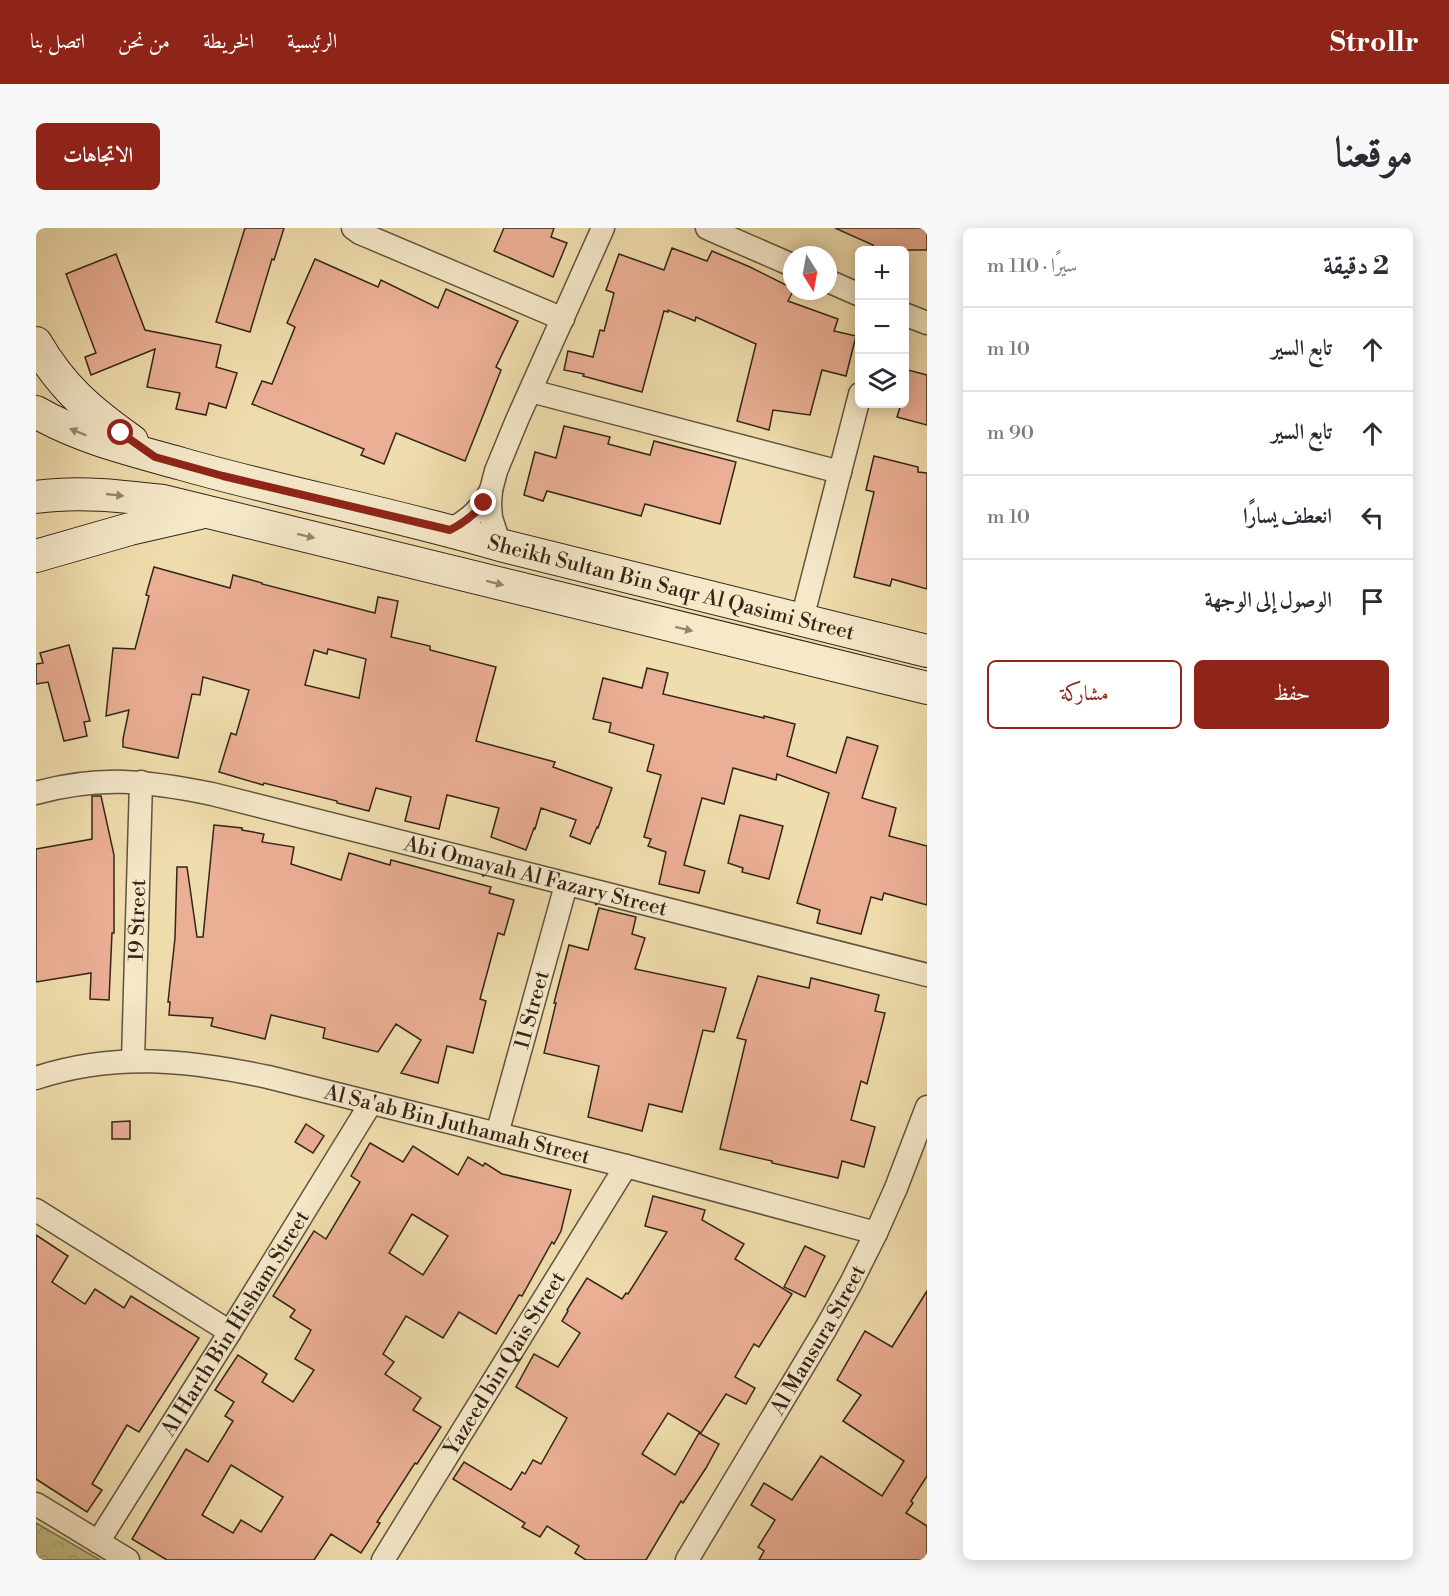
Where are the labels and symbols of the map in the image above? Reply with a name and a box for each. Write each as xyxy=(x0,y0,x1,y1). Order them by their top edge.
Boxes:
north arrow xyxy=(783,246,837,300)
route start xyxy=(107,419,133,445)
one-way arrow xyxy=(68,427,86,437)
route end xyxy=(470,489,496,515)
one-way arrow xyxy=(106,490,125,500)
street label: Sheikh Sultan Bin Saqr Al Qasimi Street xyxy=(484,530,858,647)
one-way arrow xyxy=(296,532,315,542)
one-way arrow xyxy=(486,578,504,588)
one-way arrow xyxy=(675,624,694,634)
street label: Abi Omayah Al Fazary Street xyxy=(400,831,670,923)
street label: 19 Street xyxy=(124,878,152,962)
street label: 11 Street xyxy=(509,967,556,1052)
street label: Al Sa'ab Bin Juthamah Street xyxy=(321,1079,593,1171)
street label: Al Harth Bin Hisham Street xyxy=(155,1206,316,1442)
street label: Al Mansura Street xyxy=(764,1261,872,1421)
street label: Yazeed bin Qais Street xyxy=(438,1267,572,1462)

